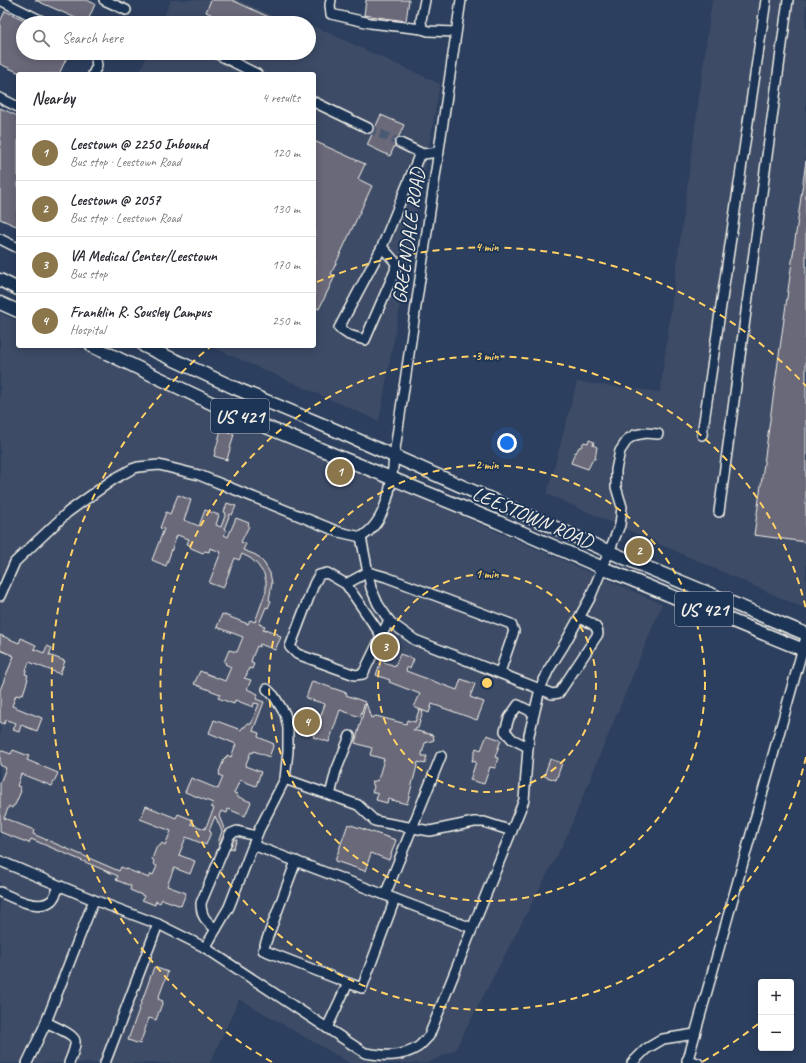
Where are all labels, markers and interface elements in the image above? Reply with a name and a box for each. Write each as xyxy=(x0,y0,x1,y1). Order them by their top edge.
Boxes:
search box xyxy=(16,16,316,60)
icon: search xyxy=(30,27,52,49)
text: Search here xyxy=(62,29,123,48)
text: Nearby xyxy=(32,88,75,109)
text: 4 results xyxy=(262,90,300,106)
text: Leestown @ 2250 Inbound xyxy=(70,135,207,154)
text: 1 xyxy=(42,145,48,161)
text: 120 m xyxy=(272,145,300,161)
text: Bus stop · Leestown Road xyxy=(70,154,181,170)
street label: GREENDALE ROAD xyxy=(387,165,431,305)
text: Leestown @ 2057 xyxy=(70,191,160,210)
text: 2 xyxy=(42,201,48,217)
text: 130 m xyxy=(272,201,300,217)
text: Bus stop · Leestown Road xyxy=(70,210,181,226)
text: 4 min xyxy=(476,239,499,255)
text: VA Medical Center/Leestown xyxy=(70,247,217,266)
text: 3 xyxy=(42,257,48,273)
text: 170 m xyxy=(272,257,300,273)
text: Bus stop xyxy=(70,266,107,282)
text: Franklin R. Sousley Campus xyxy=(70,303,211,322)
text: 4 xyxy=(42,313,48,329)
text: 250 m xyxy=(272,313,300,329)
text: Hospital xyxy=(70,322,106,338)
text: 3 min xyxy=(476,348,499,364)
road number: US 421 xyxy=(211,399,269,433)
your location xyxy=(497,433,517,453)
pin: 1 xyxy=(327,457,353,487)
text: 2 min xyxy=(476,457,499,473)
street label: LEESTOWN ROAD xyxy=(469,481,598,555)
pin: 2 xyxy=(626,536,652,566)
text: 1 min xyxy=(476,566,499,582)
road number: US 421 xyxy=(675,592,733,626)
pin: 3 xyxy=(372,632,398,662)
centre of rings xyxy=(480,676,494,690)
pin: 4 xyxy=(294,707,320,737)
map controls xyxy=(758,979,794,1051)
button: + xyxy=(758,979,794,1015)
button: − xyxy=(758,1015,794,1051)

